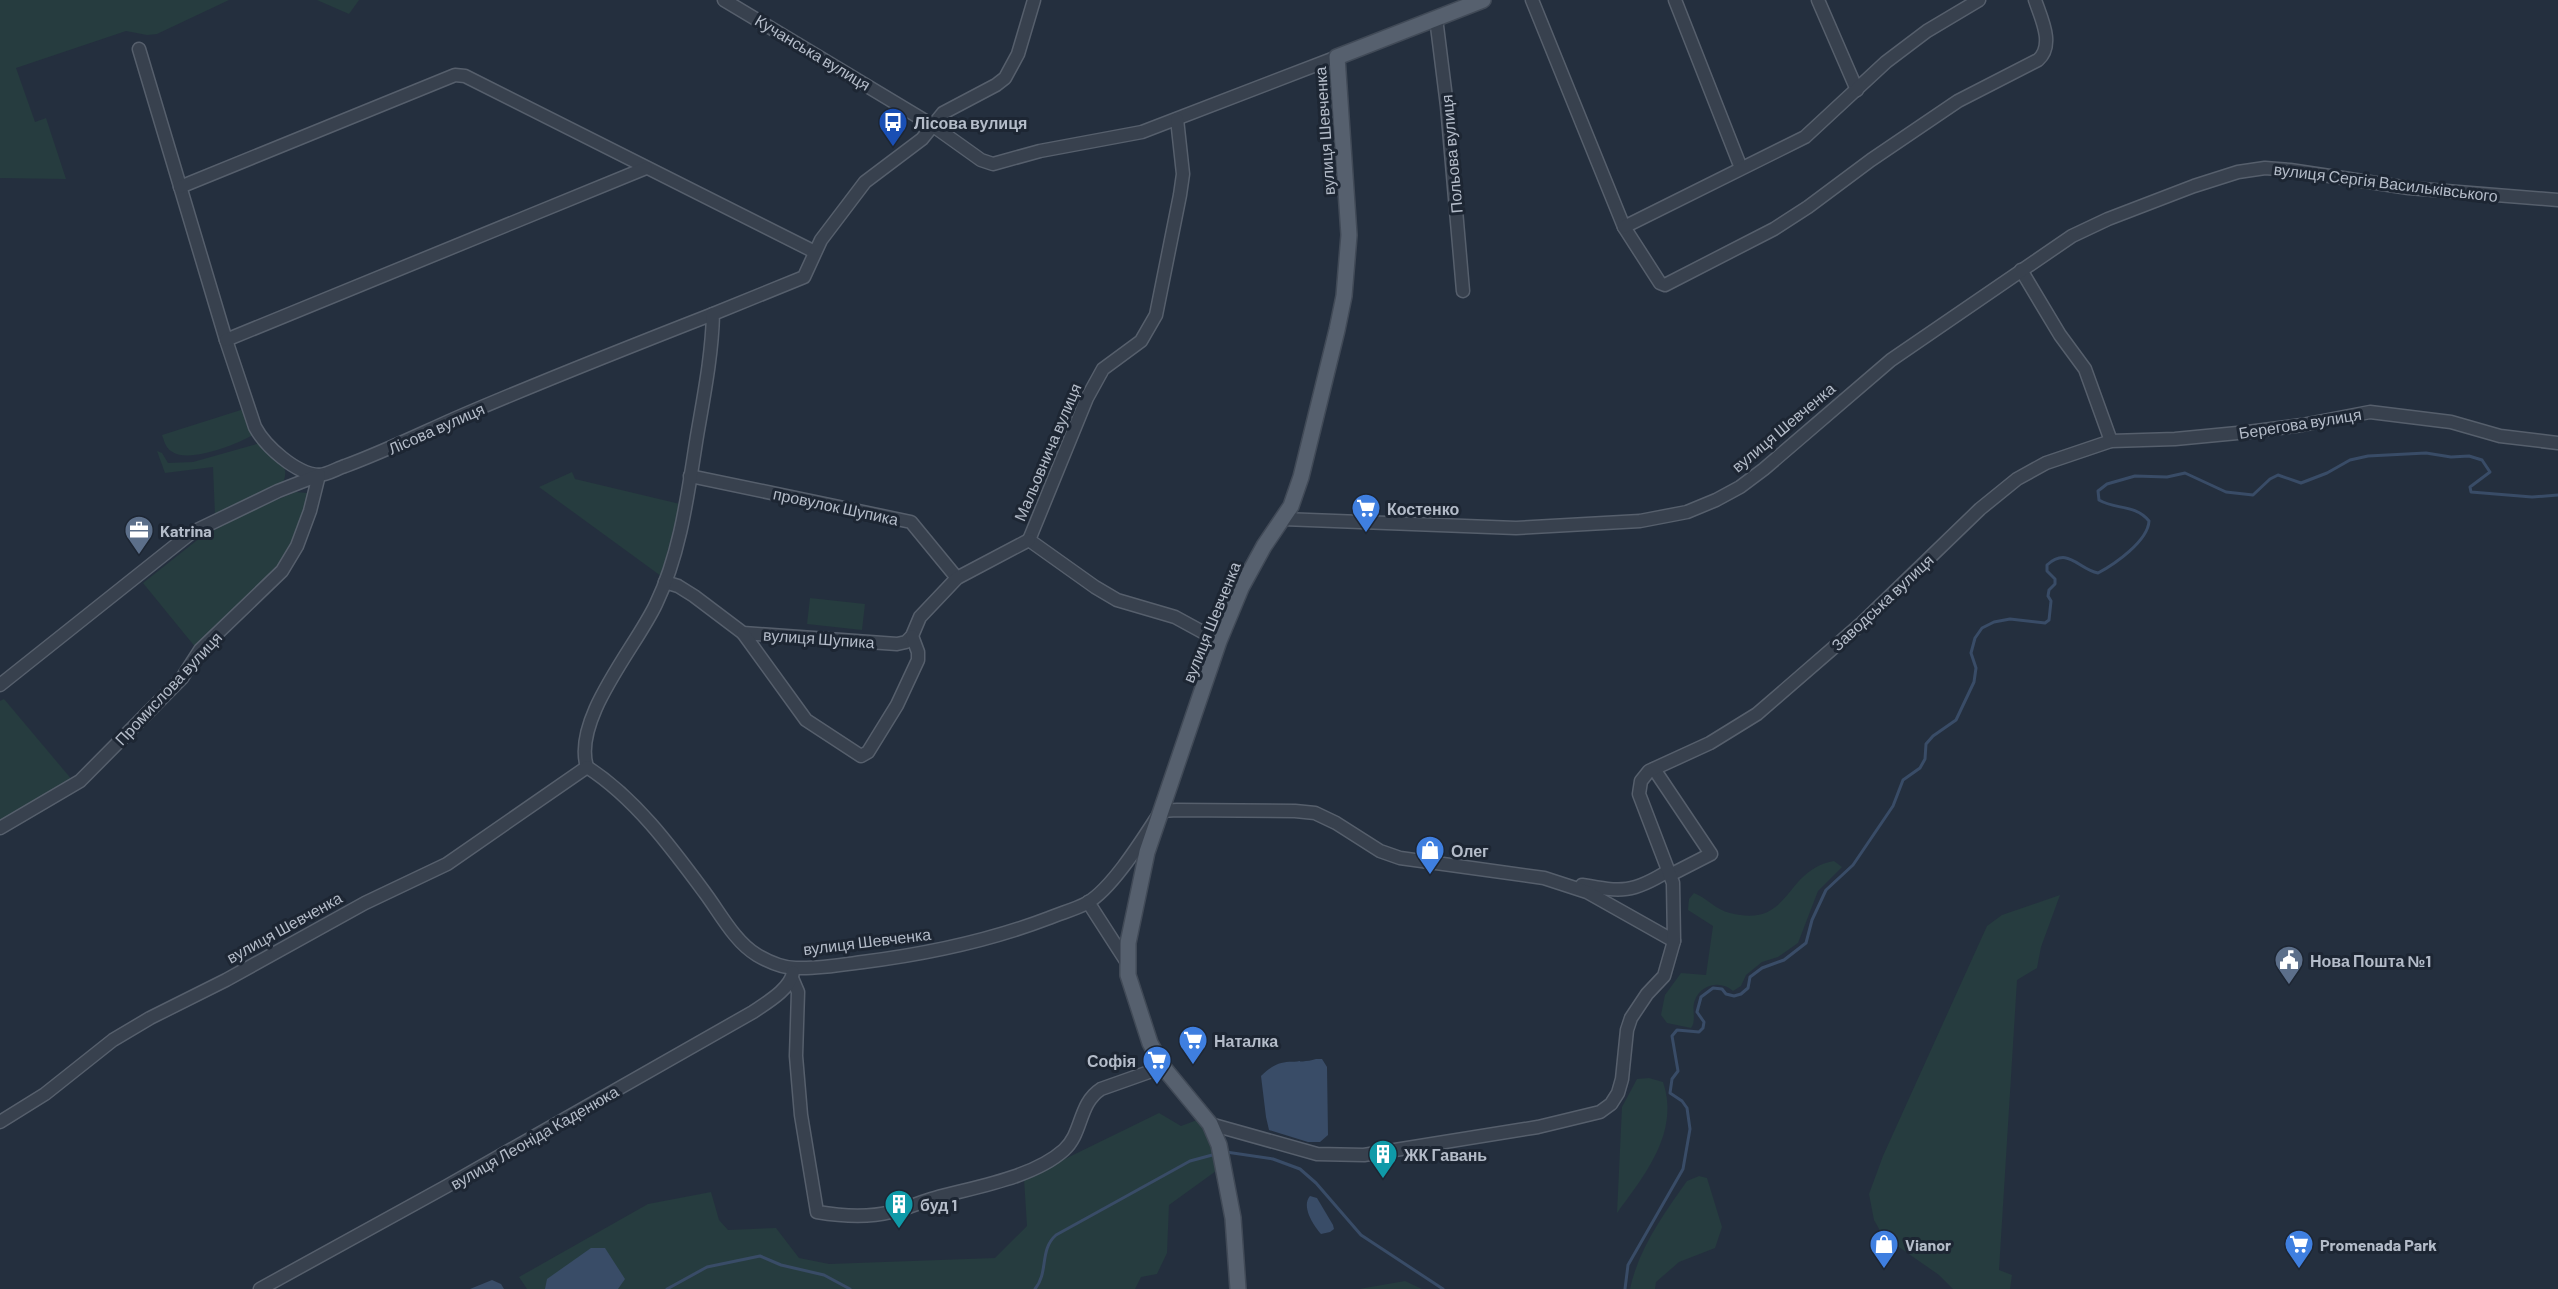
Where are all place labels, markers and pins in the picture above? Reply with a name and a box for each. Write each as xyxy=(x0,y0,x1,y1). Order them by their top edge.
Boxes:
bus stop icon: Лісова вулиця xyxy=(877,106,909,148)
place label: Лісова вулиця xyxy=(914,113,1027,132)
supermarket icon: Костенко xyxy=(1350,492,1382,534)
place label: Костенко xyxy=(1387,499,1459,518)
office icon: Katrina xyxy=(123,514,155,556)
place label: Katrina xyxy=(160,521,212,540)
shop icon: Олег xyxy=(1414,834,1446,876)
place label: Олег xyxy=(1451,841,1489,860)
public building icon: Нова Пошта №1 xyxy=(2273,944,2305,986)
place label: Нова Пошта №1 xyxy=(2310,951,2431,970)
supermarket icon: Наталка xyxy=(1177,1024,1209,1066)
place label: Наталка xyxy=(1214,1031,1278,1050)
supermarket icon: Софія xyxy=(1141,1044,1173,1086)
place label: Софія xyxy=(1087,1051,1136,1070)
building icon: ЖК Гавань xyxy=(1367,1138,1399,1180)
place label: ЖК Гавань xyxy=(1403,1145,1487,1164)
building icon: буд 1 xyxy=(883,1188,915,1230)
place label: буд 1 xyxy=(920,1195,957,1214)
shop icon: Vianor xyxy=(1868,1228,1900,1270)
supermarket icon: Promenada Park xyxy=(2283,1228,2315,1270)
place label: Vianor xyxy=(1905,1235,1951,1254)
place label: Promenada Park xyxy=(2320,1235,2437,1254)

